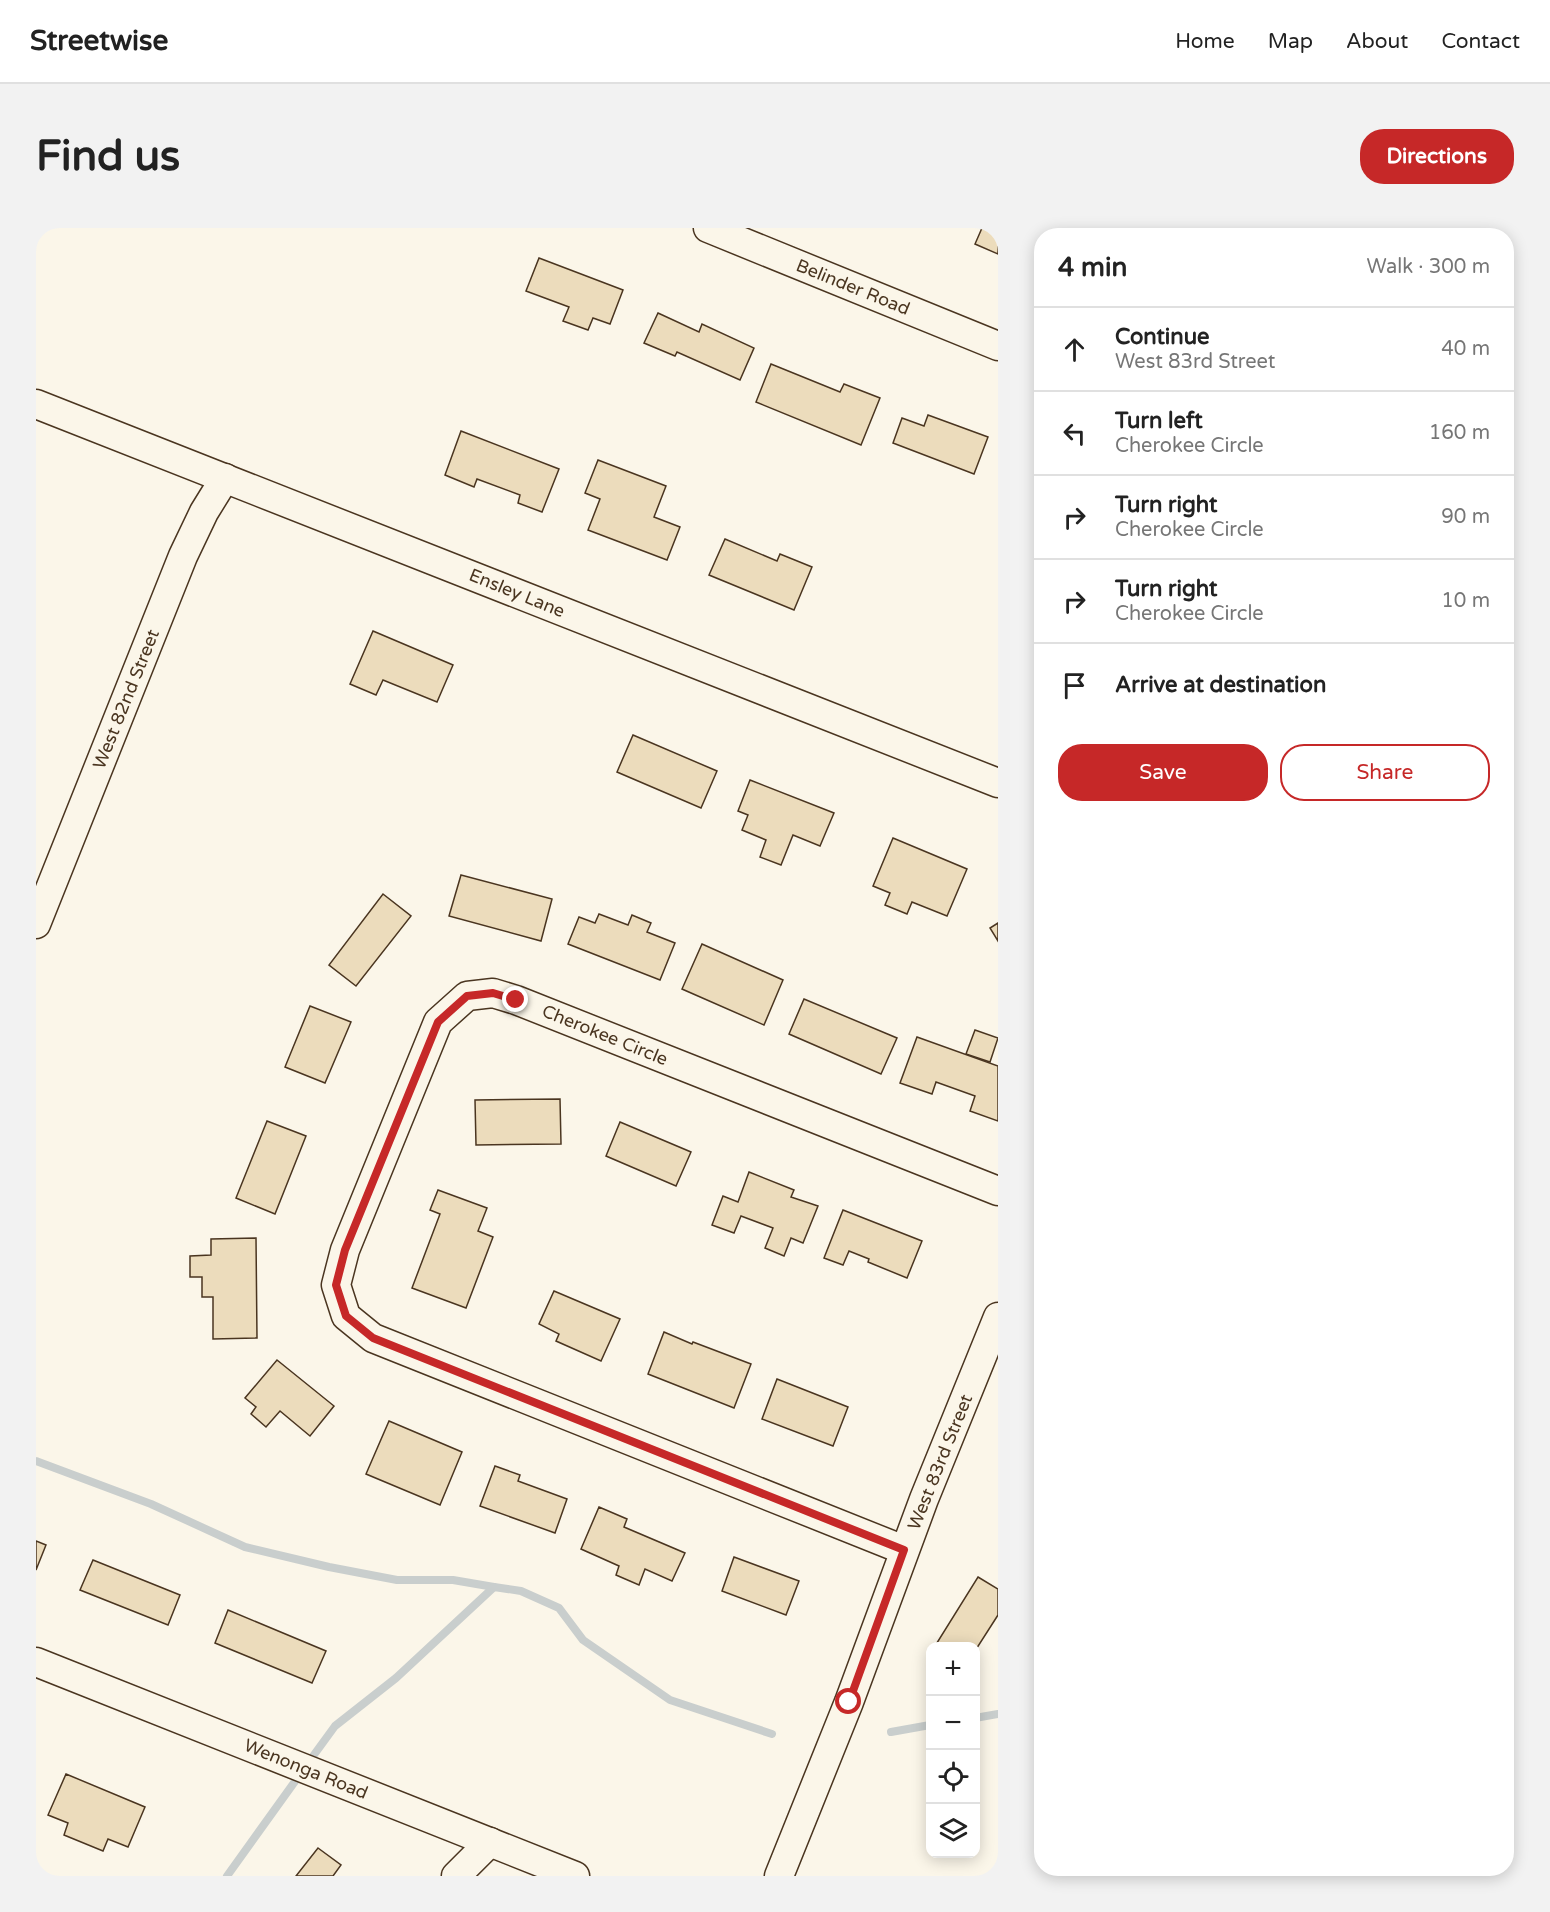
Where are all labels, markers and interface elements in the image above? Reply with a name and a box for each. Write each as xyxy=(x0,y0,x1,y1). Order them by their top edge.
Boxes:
text: Streetwise xyxy=(30,24,168,58)
text: Home xyxy=(1175,29,1235,54)
text: Map xyxy=(1268,29,1313,54)
text: About xyxy=(1346,29,1408,54)
text: Contact xyxy=(1441,29,1520,54)
button: Directions xyxy=(1360,129,1514,184)
text: Find us xyxy=(36,131,180,182)
text: 4 min xyxy=(1058,252,1127,283)
street label: Belinder Road xyxy=(793,254,913,320)
text: Walk · 300 m xyxy=(1367,255,1490,279)
text: Continue xyxy=(1115,324,1210,350)
icon: ahead xyxy=(1058,333,1091,366)
text: 40 m xyxy=(1441,337,1490,361)
text: West 83rd Street xyxy=(1115,350,1275,374)
text: Turn left xyxy=(1115,408,1203,434)
icon: left xyxy=(1058,417,1091,450)
text: 160 m xyxy=(1429,421,1490,445)
text: Cherokee Circle xyxy=(1115,434,1264,458)
text: Turn right xyxy=(1115,492,1217,518)
icon: right xyxy=(1058,501,1091,534)
text: 90 m xyxy=(1441,505,1490,529)
text: Cherokee Circle xyxy=(1115,518,1264,542)
street label: Ensley Lane xyxy=(466,564,568,622)
text: Turn right xyxy=(1115,576,1217,602)
icon: right xyxy=(1058,585,1091,618)
text: 10 m xyxy=(1441,589,1490,613)
text: Cherokee Circle xyxy=(1115,602,1264,626)
street label: West 82nd Street xyxy=(88,626,164,772)
icon: arrive xyxy=(1058,669,1091,702)
text: Arrive at destination xyxy=(1115,672,1326,698)
button: Save xyxy=(1058,744,1268,801)
button: Share xyxy=(1280,744,1490,801)
route end xyxy=(502,986,528,1012)
street label: Cherokee Circle xyxy=(539,1000,671,1070)
street label: West 83rd Street xyxy=(903,1391,977,1533)
map controls xyxy=(926,1642,980,1858)
button: + xyxy=(926,1642,980,1696)
route start xyxy=(835,1688,861,1714)
button: − xyxy=(926,1696,980,1750)
street label: Wenonga Road xyxy=(241,1734,371,1804)
button: locate xyxy=(926,1750,980,1804)
button: layers xyxy=(926,1804,980,1858)

